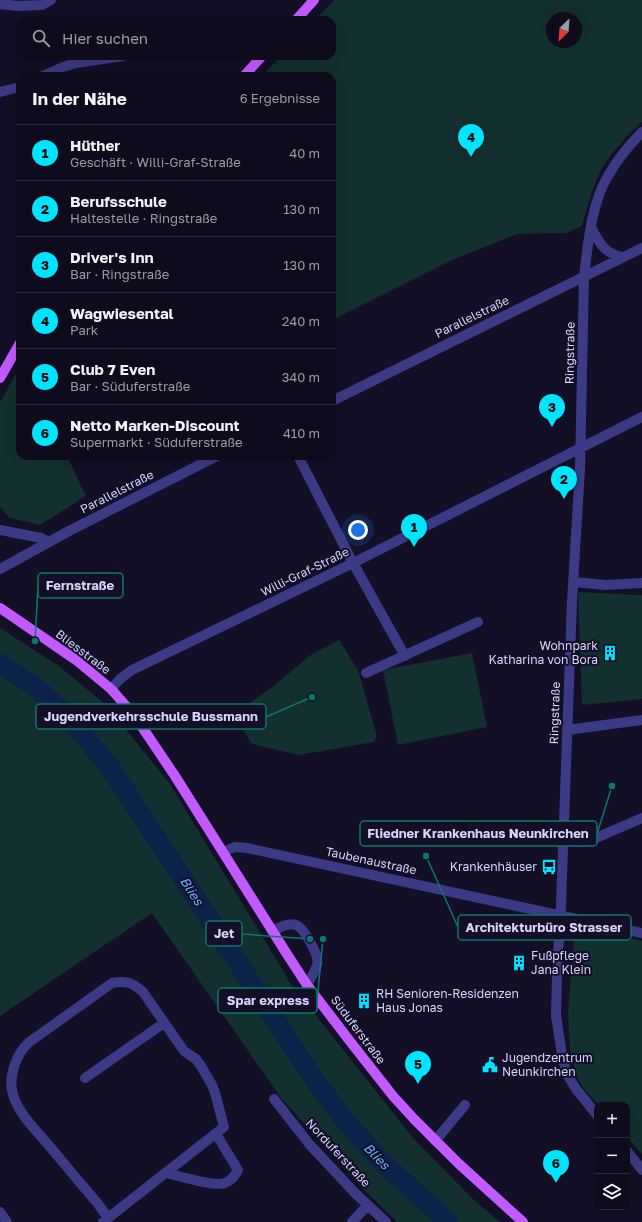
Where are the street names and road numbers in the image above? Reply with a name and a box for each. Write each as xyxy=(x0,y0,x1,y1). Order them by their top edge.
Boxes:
street label: Parallelstraße xyxy=(432,292,511,341)
street label: Ringstraße xyxy=(561,322,578,384)
street label: Parallelstraße xyxy=(77,467,156,517)
street label: Willi-Graf-Straße xyxy=(258,544,351,599)
street label: Bliesstraße xyxy=(53,626,114,677)
street label: Ringstraße xyxy=(546,681,563,745)
street label: Taubenaustraße xyxy=(324,844,418,877)
street label: Süduferstraße xyxy=(328,992,389,1067)
street label: Norduferstraße xyxy=(303,1115,374,1190)

